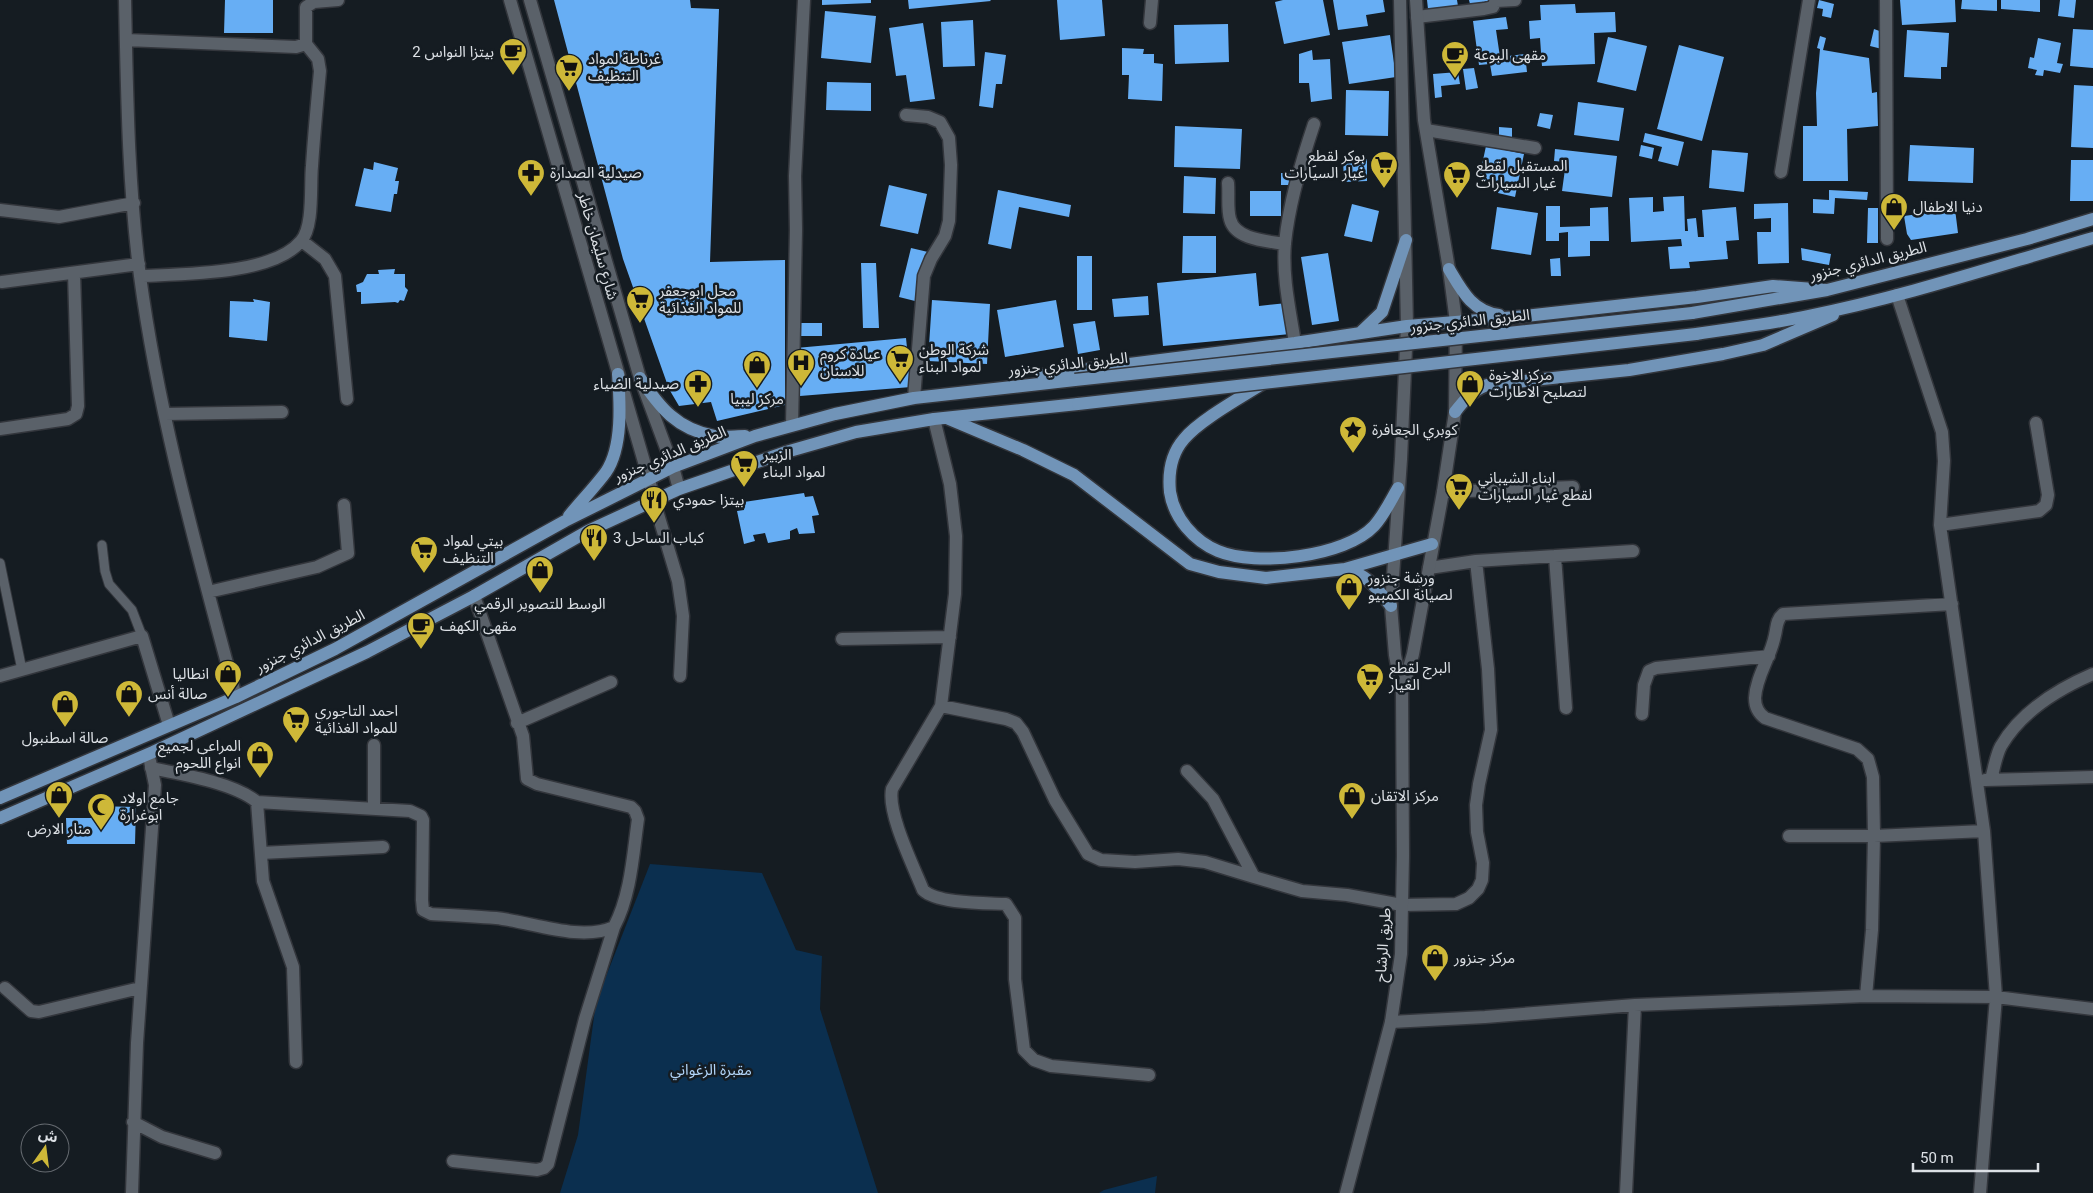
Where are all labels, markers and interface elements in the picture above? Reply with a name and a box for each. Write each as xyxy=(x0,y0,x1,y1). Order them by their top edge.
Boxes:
cafe icon: بيتزا النواس 2 xyxy=(498,37,528,76)
cafe icon: مقهى البوعة xyxy=(1440,40,1470,79)
place label: بيتزا النواس 2 xyxy=(412,43,494,61)
place label: مقهى البوعة xyxy=(1474,46,1546,64)
place label: غرناطة لمواد التنظيف xyxy=(588,50,661,85)
supermarket icon: غرناطة لمواد التنظيف xyxy=(554,53,584,92)
place label: بوكر لقطع غيار السيارات xyxy=(1284,147,1365,182)
supermarket icon: بوكر لقطع غيار السيارات xyxy=(1369,150,1399,189)
place label: المستقبل لقطع غيار السيارات xyxy=(1476,157,1568,192)
pharmacy icon: صيدلية الصدارة xyxy=(516,158,546,197)
supermarket icon: المستقبل لقطع غيار السيارات xyxy=(1442,160,1472,199)
place label: صيدلية الصدارة xyxy=(550,164,642,182)
street label: شارع سليمان خاطر xyxy=(571,189,622,303)
shop icon: دنيا الاطفال xyxy=(1879,192,1909,231)
place label: دنيا الاطفال xyxy=(1913,198,1983,216)
street label: الطريق الدائري جنزور xyxy=(1807,238,1929,287)
place label: محل ابوجعفر للمواد الغذائية xyxy=(658,282,741,317)
supermarket icon: محل ابوجعفر للمواد الغذائية xyxy=(625,285,655,324)
street label: الطريق الدائري جنزور xyxy=(1408,306,1531,339)
place label: شركة الوطن لمواد البناء xyxy=(919,341,989,376)
supermarket icon: شركة الوطن لمواد البناء xyxy=(885,344,915,383)
place label: عيادة كروم للاسنان xyxy=(820,345,881,380)
hospital icon: عيادة كروم للاسنان xyxy=(786,348,816,387)
street label: الطريق الدائري جنزور xyxy=(1006,349,1129,382)
shop icon: مركز ليبيا xyxy=(742,350,772,389)
place label: مركز الاخوة لتصليح الاطارات xyxy=(1489,366,1587,404)
pharmacy icon: صيدلية الضياء xyxy=(683,369,713,408)
shop icon: مركز الاخوة لتصليح الاطارات xyxy=(1455,369,1485,408)
place label: صيدلية الضياء xyxy=(594,375,679,393)
place label: مركز ليبيا xyxy=(730,390,784,408)
place icon: كوبري الجعافرة xyxy=(1338,415,1368,454)
place label: كوبري الجعافرة xyxy=(1372,421,1459,441)
street label: الطريق الدائري جنزور xyxy=(610,422,730,488)
place label: الزبير لمواد البناء xyxy=(762,446,825,481)
supermarket icon: الزبير لمواد البناء xyxy=(729,449,759,488)
place label: ابناء الشيباني لقطع غيار السيارات xyxy=(1478,469,1592,507)
supermarket icon: ابناء الشيباني لقطع غيار السيارات xyxy=(1444,472,1474,511)
restaurant icon: بيتزا حمودي xyxy=(639,485,669,524)
place label: بيتزا حمودي xyxy=(673,491,744,511)
restaurant icon: كباب الساحل 3 xyxy=(579,523,609,562)
place label: كباب الساحل 3 xyxy=(613,529,705,547)
place label: بيتي لمواد التنظيف xyxy=(443,532,503,567)
supermarket icon: بيتي لمواد التنظيف xyxy=(409,535,439,574)
shop icon: الوسط للتصوير الرقمي xyxy=(525,555,555,594)
place label: ورشة جنزور لصيانة الكمبيو xyxy=(1367,569,1453,604)
shop icon: ورشة جنزور لصيانة الكمبيو xyxy=(1334,572,1364,611)
place label: الوسط للتصوير الرقمي xyxy=(474,595,606,615)
street label: الطريق الدائري جنزور xyxy=(251,606,369,679)
cafe icon: مقهى الكهف xyxy=(406,611,436,650)
place label: مقهى الكهف xyxy=(440,617,517,635)
shop icon: انطاليا xyxy=(213,659,243,698)
place label: البرج لقطع الغيار xyxy=(1388,659,1451,694)
supermarket icon: البرج لقطع الغيار xyxy=(1355,662,1385,701)
place label: انطاليا xyxy=(173,665,209,683)
shop icon: صالة أنس xyxy=(114,679,144,718)
place label: صالة أنس xyxy=(148,685,207,703)
shop icon: صالة اسطنبول xyxy=(50,689,80,728)
place label: احمد التاجوري للمواد الغذائية xyxy=(315,702,398,737)
supermarket icon: احمد التاجوري للمواد الغذائية xyxy=(281,705,311,744)
place label: صالة اسطنبول xyxy=(22,729,108,747)
place label: المراعي لجميع انواع اللحوم xyxy=(158,737,241,775)
shop icon: المراعي لجميع انواع اللحوم xyxy=(245,740,275,779)
shop icon: منار الارض xyxy=(44,780,74,819)
shop icon: مركز الاتقان xyxy=(1337,781,1367,820)
place label: مركز الاتقان xyxy=(1371,787,1439,805)
place label: جامع اولاد ابوغرارة xyxy=(120,789,179,824)
mosque icon: جامع اولاد ابوغرارة xyxy=(86,792,116,831)
place label: منار الارض xyxy=(27,820,91,838)
street label: طريق الرشاح xyxy=(1371,907,1398,983)
shop icon: مركز جنزور xyxy=(1420,943,1450,982)
place label: مركز جنزور xyxy=(1453,949,1515,967)
park label: مقبرة الزغواني xyxy=(670,1061,752,1081)
north arrow xyxy=(20,1123,70,1173)
text: ش xyxy=(37,1125,59,1145)
scale bar xyxy=(1913,1140,2038,1172)
text: 50 m xyxy=(1920,1149,1954,1167)

